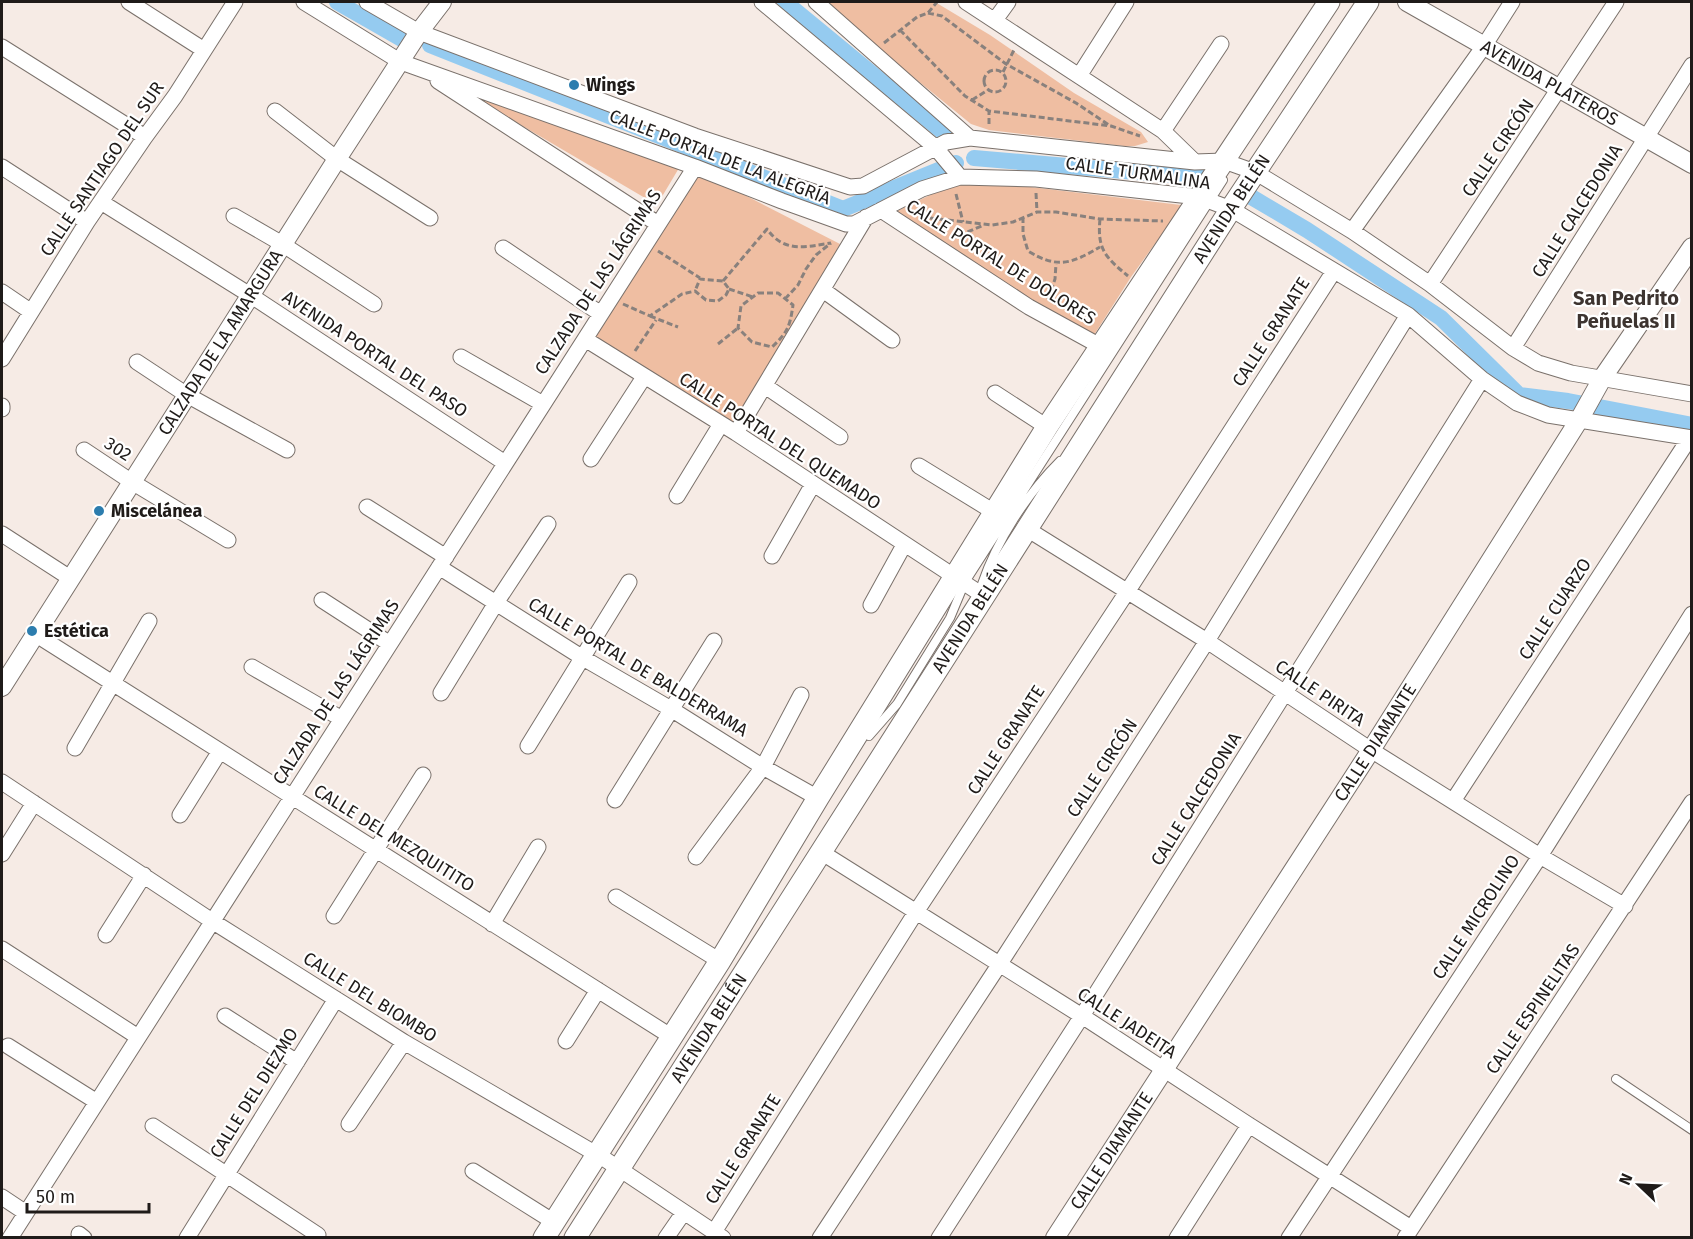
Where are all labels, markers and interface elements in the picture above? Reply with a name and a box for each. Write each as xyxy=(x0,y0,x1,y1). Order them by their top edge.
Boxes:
street label: AVENIDA PLATEROS xyxy=(1477,35,1622,131)
place label: Wings xyxy=(586,74,635,96)
street label: CALLE SANTIAGO DEL SUR xyxy=(35,77,169,261)
marker: Wings xyxy=(567,78,581,92)
street label: CALLE CIRCÓN xyxy=(1457,95,1539,201)
street label: CALLE PORTAL DE LA ALEGRÍA xyxy=(606,104,835,210)
street label: CALLE CALCEDONIA xyxy=(1527,140,1627,282)
street label: AVENIDA BELÉN xyxy=(1188,150,1275,267)
street label: CALLE TURMALINA xyxy=(1064,152,1213,194)
street label: CALZADA DE LAS LÁGRIMAS xyxy=(529,185,666,379)
street label: CALLE PORTAL DE DOLORES xyxy=(902,195,1100,330)
street label: CALZADA DE LA AMARGURA xyxy=(154,245,288,439)
street label: CALLE GRANATE xyxy=(1227,273,1315,391)
street label: AVENIDA PORTAL DEL PASO xyxy=(278,286,472,422)
district label: San Pedrito Peñuelas II xyxy=(1573,286,1679,333)
street label: CALLE PORTAL DEL QUEMADO xyxy=(675,368,885,514)
street label: 302 xyxy=(100,432,136,466)
place label: Miscelánea xyxy=(111,500,202,522)
marker: Miscelánea xyxy=(92,504,106,518)
street label: CALLE CUARZO xyxy=(1514,554,1596,664)
street label: AVENIDA BELÉN xyxy=(927,559,1013,677)
street label: CALLE PORTAL DE BALDERRAMA xyxy=(524,593,752,742)
street label: CALZADA DE LAS LÁGRIMAS xyxy=(267,595,404,789)
place label: Estética xyxy=(44,620,109,642)
marker: Estética xyxy=(25,624,39,638)
street label: CALLE PIRITA xyxy=(1271,655,1370,731)
street label: CALLE DIAMANTE xyxy=(1330,679,1421,806)
street label: CALLE GRANATE xyxy=(962,681,1050,799)
street label: CALLE CIRCÓN xyxy=(1062,714,1142,822)
street label: CALLE CALCEDONIA xyxy=(1146,728,1246,870)
street label: CALLE DEL MEZQUITITO xyxy=(310,780,478,896)
street label: CALLE MICROLINO xyxy=(1427,850,1525,984)
street label: CALLE ESPINELITAS xyxy=(1481,939,1585,1078)
street label: CALLE DEL BIOMBO xyxy=(299,947,441,1047)
street label: AVENIDA BELÉN xyxy=(666,969,752,1087)
street label: CALLE JADEITA xyxy=(1073,983,1181,1064)
street label: CALLE DEL DIEZMO xyxy=(205,1024,303,1162)
street label: CALLE DIAMANTE xyxy=(1065,1088,1158,1214)
street label: CALLE GRANATE xyxy=(700,1090,786,1208)
north arrow xyxy=(1609,1155,1669,1215)
text: N xyxy=(1615,1171,1636,1188)
scale bar xyxy=(27,1176,148,1214)
text: 50 m xyxy=(36,1186,75,1208)

